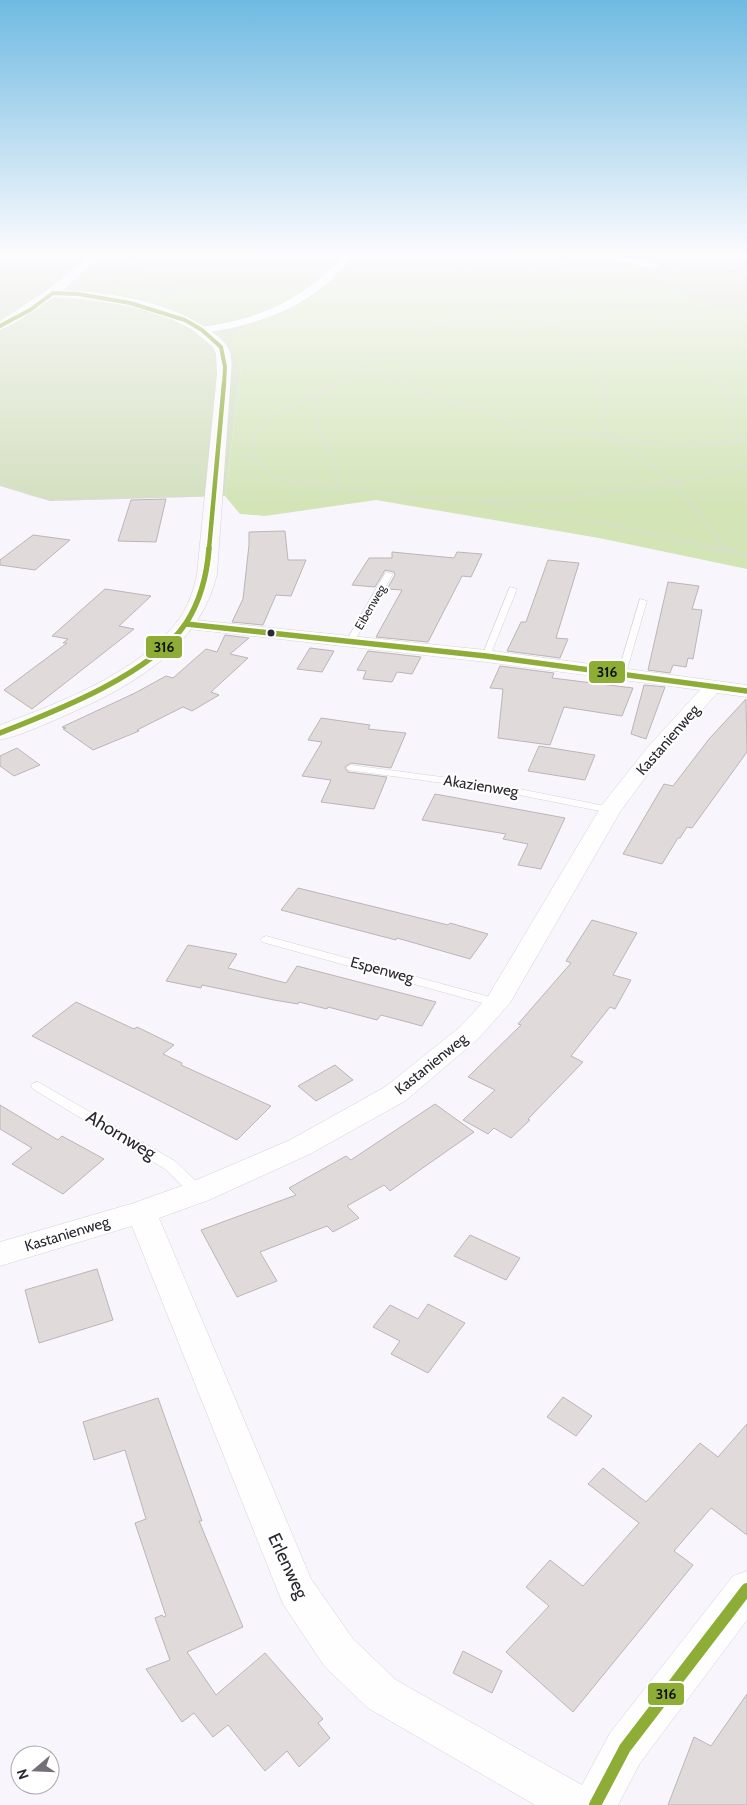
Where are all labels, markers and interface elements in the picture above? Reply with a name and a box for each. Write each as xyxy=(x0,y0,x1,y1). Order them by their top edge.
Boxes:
street label: Eibenweg xyxy=(351,581,389,632)
unlabelled marker xyxy=(266,628,276,638)
line badge: 316 xyxy=(145,635,183,659)
text: 316 xyxy=(154,638,174,656)
line badge: 316 xyxy=(588,660,626,684)
text: 316 xyxy=(597,663,617,681)
street label: Kastanienweg xyxy=(632,701,704,779)
street label: Akazienweg xyxy=(442,771,520,801)
street label: Espenweg xyxy=(348,953,416,987)
street label: Kastanienweg xyxy=(391,1029,471,1099)
street label: Ahornweg xyxy=(82,1106,161,1165)
street label: Kastanienweg xyxy=(22,1212,112,1255)
street label: Erlenweg xyxy=(263,1530,313,1603)
line badge: 316 xyxy=(647,1682,685,1706)
text: 316 xyxy=(656,1685,676,1703)
north arrow xyxy=(10,1745,60,1795)
text: N xyxy=(13,1767,33,1782)

